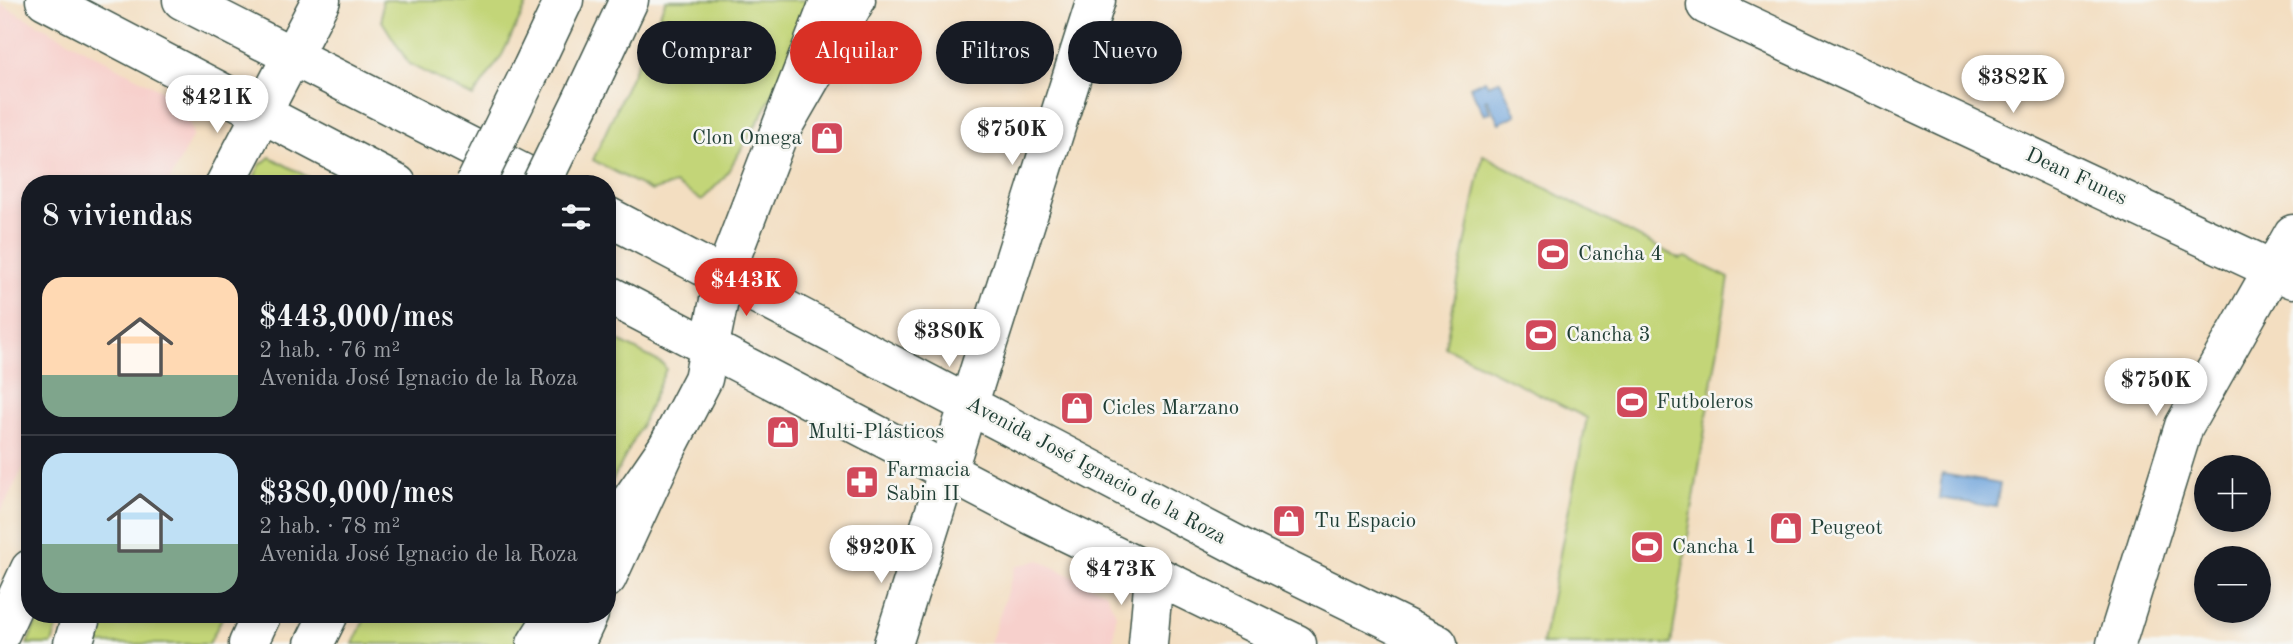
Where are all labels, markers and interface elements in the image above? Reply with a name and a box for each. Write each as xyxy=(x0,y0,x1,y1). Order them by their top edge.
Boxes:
chip: Comprar xyxy=(637,21,776,84)
chip: Alquilar xyxy=(790,21,922,84)
chip: Filtros xyxy=(936,21,1054,84)
chip: Nuevo xyxy=(1068,21,1182,84)
pin: $382K xyxy=(1964,55,2062,115)
text: $382K xyxy=(1977,66,2049,89)
pin: $421K xyxy=(168,76,266,135)
text: $421K xyxy=(181,86,253,109)
pin: $750K xyxy=(963,108,1061,167)
text: $750K xyxy=(976,118,1048,141)
shop icon: Clon Omega xyxy=(808,119,846,157)
place label: Clon Omega xyxy=(692,128,802,149)
street label: Dean Funes xyxy=(2022,144,2130,210)
icon: filters xyxy=(557,198,595,236)
text: 8 viviendas xyxy=(42,202,192,232)
sports icon: Cancha 4 xyxy=(1534,235,1572,273)
place label: Cancha 4 xyxy=(1578,244,1663,265)
pin: $443K xyxy=(697,258,795,318)
text: $443K xyxy=(710,269,782,292)
text: $443,000/mes xyxy=(259,303,454,333)
icon: home xyxy=(98,305,182,389)
pin: $380K xyxy=(900,310,998,369)
sports icon: Cancha 3 xyxy=(1522,316,1560,354)
text: $380K xyxy=(913,320,985,343)
place label: Cancha 3 xyxy=(1566,325,1651,346)
text: 2 hab. · 76 m² xyxy=(259,339,400,362)
pin: $750K xyxy=(2107,358,2205,418)
text: Avenida José Ignacio de la Roza xyxy=(259,367,578,390)
text: $750K xyxy=(2120,369,2192,392)
sports icon: Futboleros xyxy=(1613,383,1651,421)
shop icon: Cicles Marzano xyxy=(1058,389,1096,427)
place label: Futboleros xyxy=(1656,392,1753,413)
street label: Avenida José Ignacio de la Roza xyxy=(963,393,1229,549)
place label: Cicles Marzano xyxy=(1102,398,1239,419)
shop icon: Multi-Plásticos xyxy=(764,413,802,451)
place label: Multi-Plásticos xyxy=(808,422,944,443)
map controls xyxy=(2194,455,2271,623)
button: + xyxy=(2194,455,2271,532)
place label: Farmacia Sabin II xyxy=(886,460,970,505)
pharmacy icon: Farmacia Sabin II xyxy=(843,463,881,501)
text: $380,000/mes xyxy=(259,479,454,509)
icon: home xyxy=(98,481,182,565)
shop icon: Tu Espacio xyxy=(1270,502,1308,540)
shop icon: Peugeot xyxy=(1767,509,1805,547)
place label: Tu Espacio xyxy=(1314,511,1416,532)
text: 2 hab. · 78 m² xyxy=(259,515,400,538)
place label: Peugeot xyxy=(1810,518,1883,539)
pin: $920K xyxy=(832,526,930,585)
sports icon: Cancha 1 xyxy=(1628,528,1666,566)
text: $920K xyxy=(845,536,917,559)
place label: Cancha 1 xyxy=(1672,537,1757,558)
text: Avenida José Ignacio de la Roza xyxy=(259,543,578,566)
button: − xyxy=(2194,546,2271,623)
pin: $473K xyxy=(1072,548,1170,607)
text: $473K xyxy=(1085,558,1157,581)

